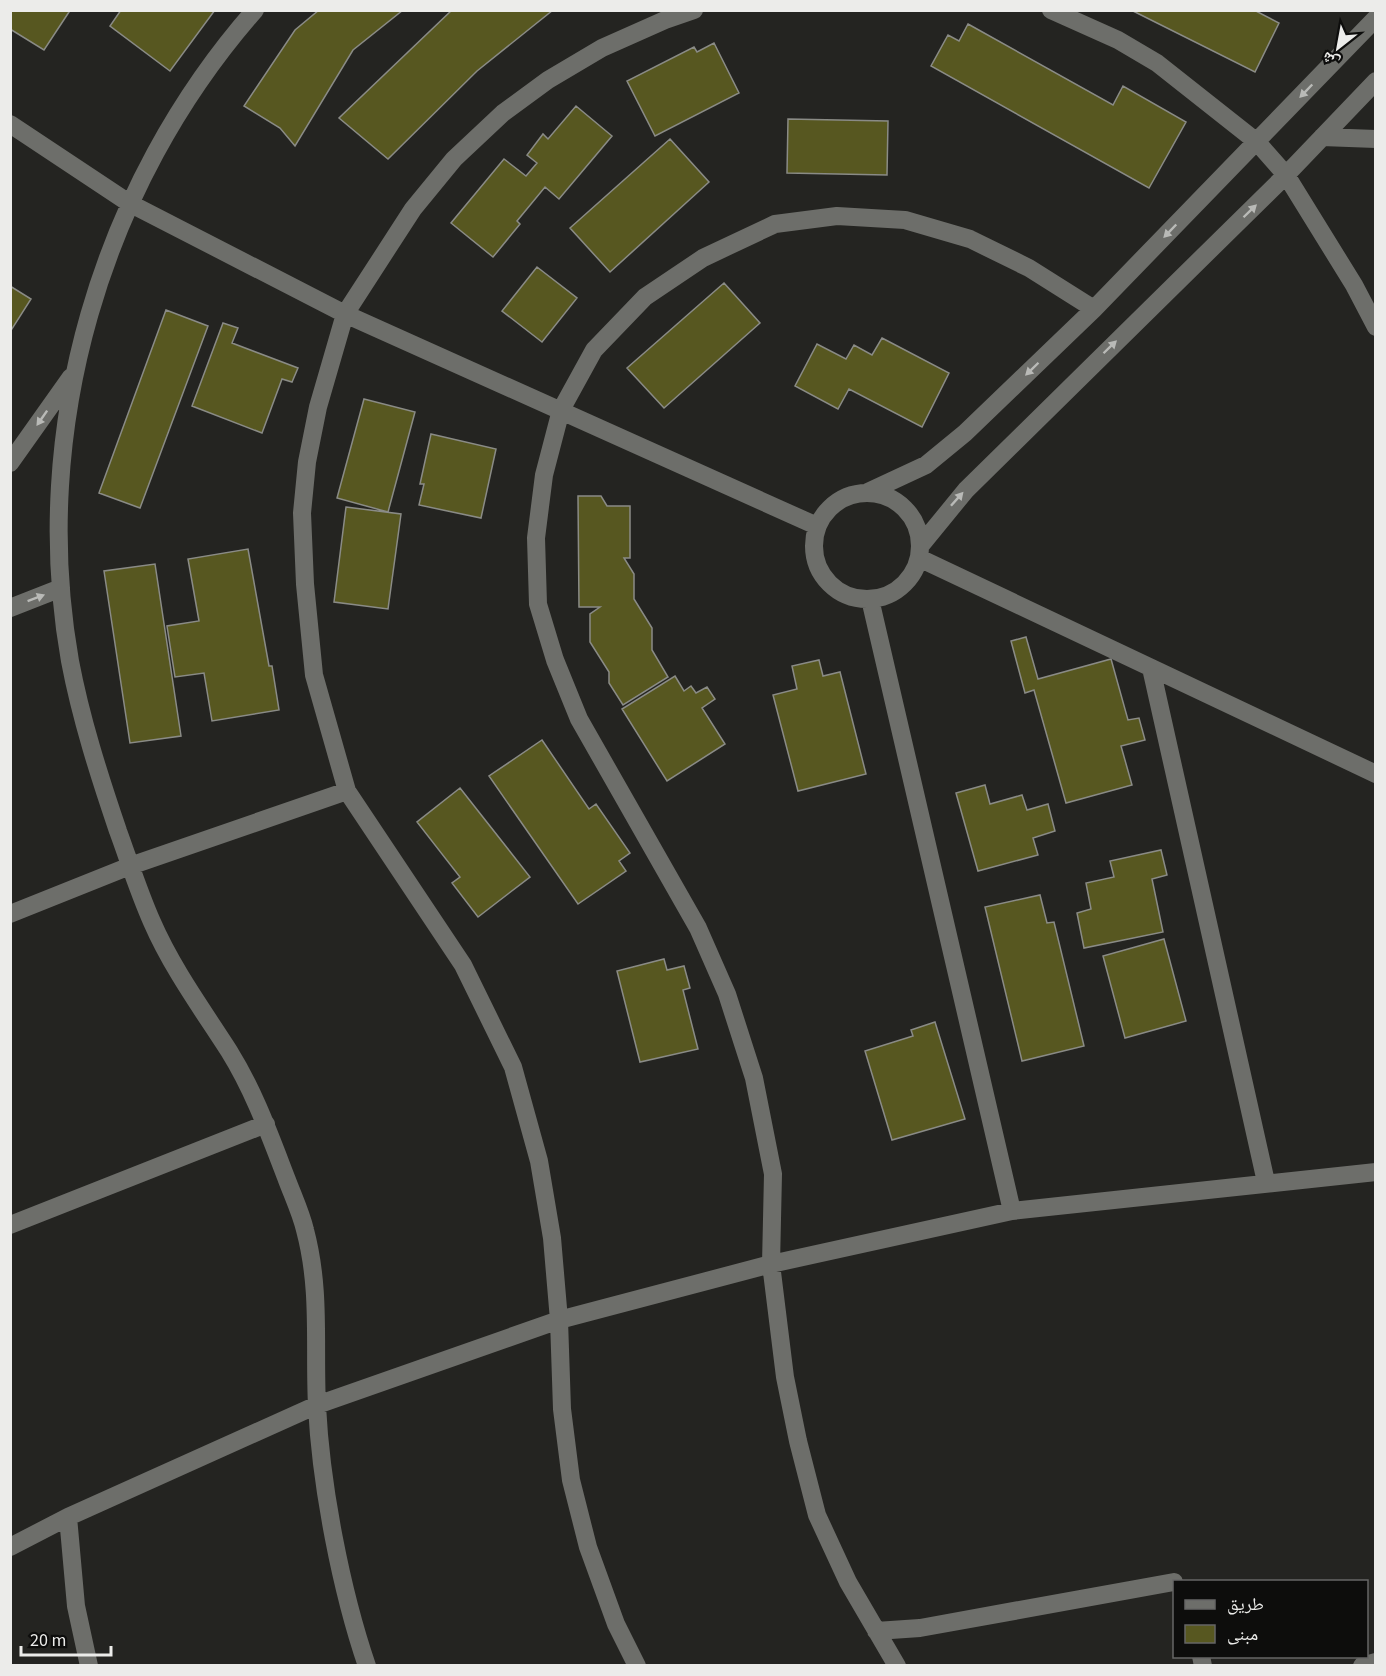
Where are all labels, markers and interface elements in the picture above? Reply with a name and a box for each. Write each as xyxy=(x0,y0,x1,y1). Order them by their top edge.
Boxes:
north arrow xyxy=(1308,18,1368,78)
text: ش xyxy=(1318,46,1344,74)
one-way arrow xyxy=(1299,83,1313,98)
one-way arrow xyxy=(1242,204,1256,218)
one-way arrow xyxy=(1164,223,1178,237)
one-way arrow xyxy=(1103,341,1117,355)
one-way arrow xyxy=(1026,361,1040,375)
one-way arrow xyxy=(36,409,48,425)
one-way arrow xyxy=(950,492,963,507)
one-way arrow xyxy=(27,593,45,602)
legend xyxy=(1173,1580,1368,1658)
text: طريق xyxy=(1227,1592,1264,1617)
scale bar xyxy=(21,1619,111,1657)
text: مبنى xyxy=(1227,1622,1258,1647)
text: 20 m xyxy=(30,1628,66,1653)

